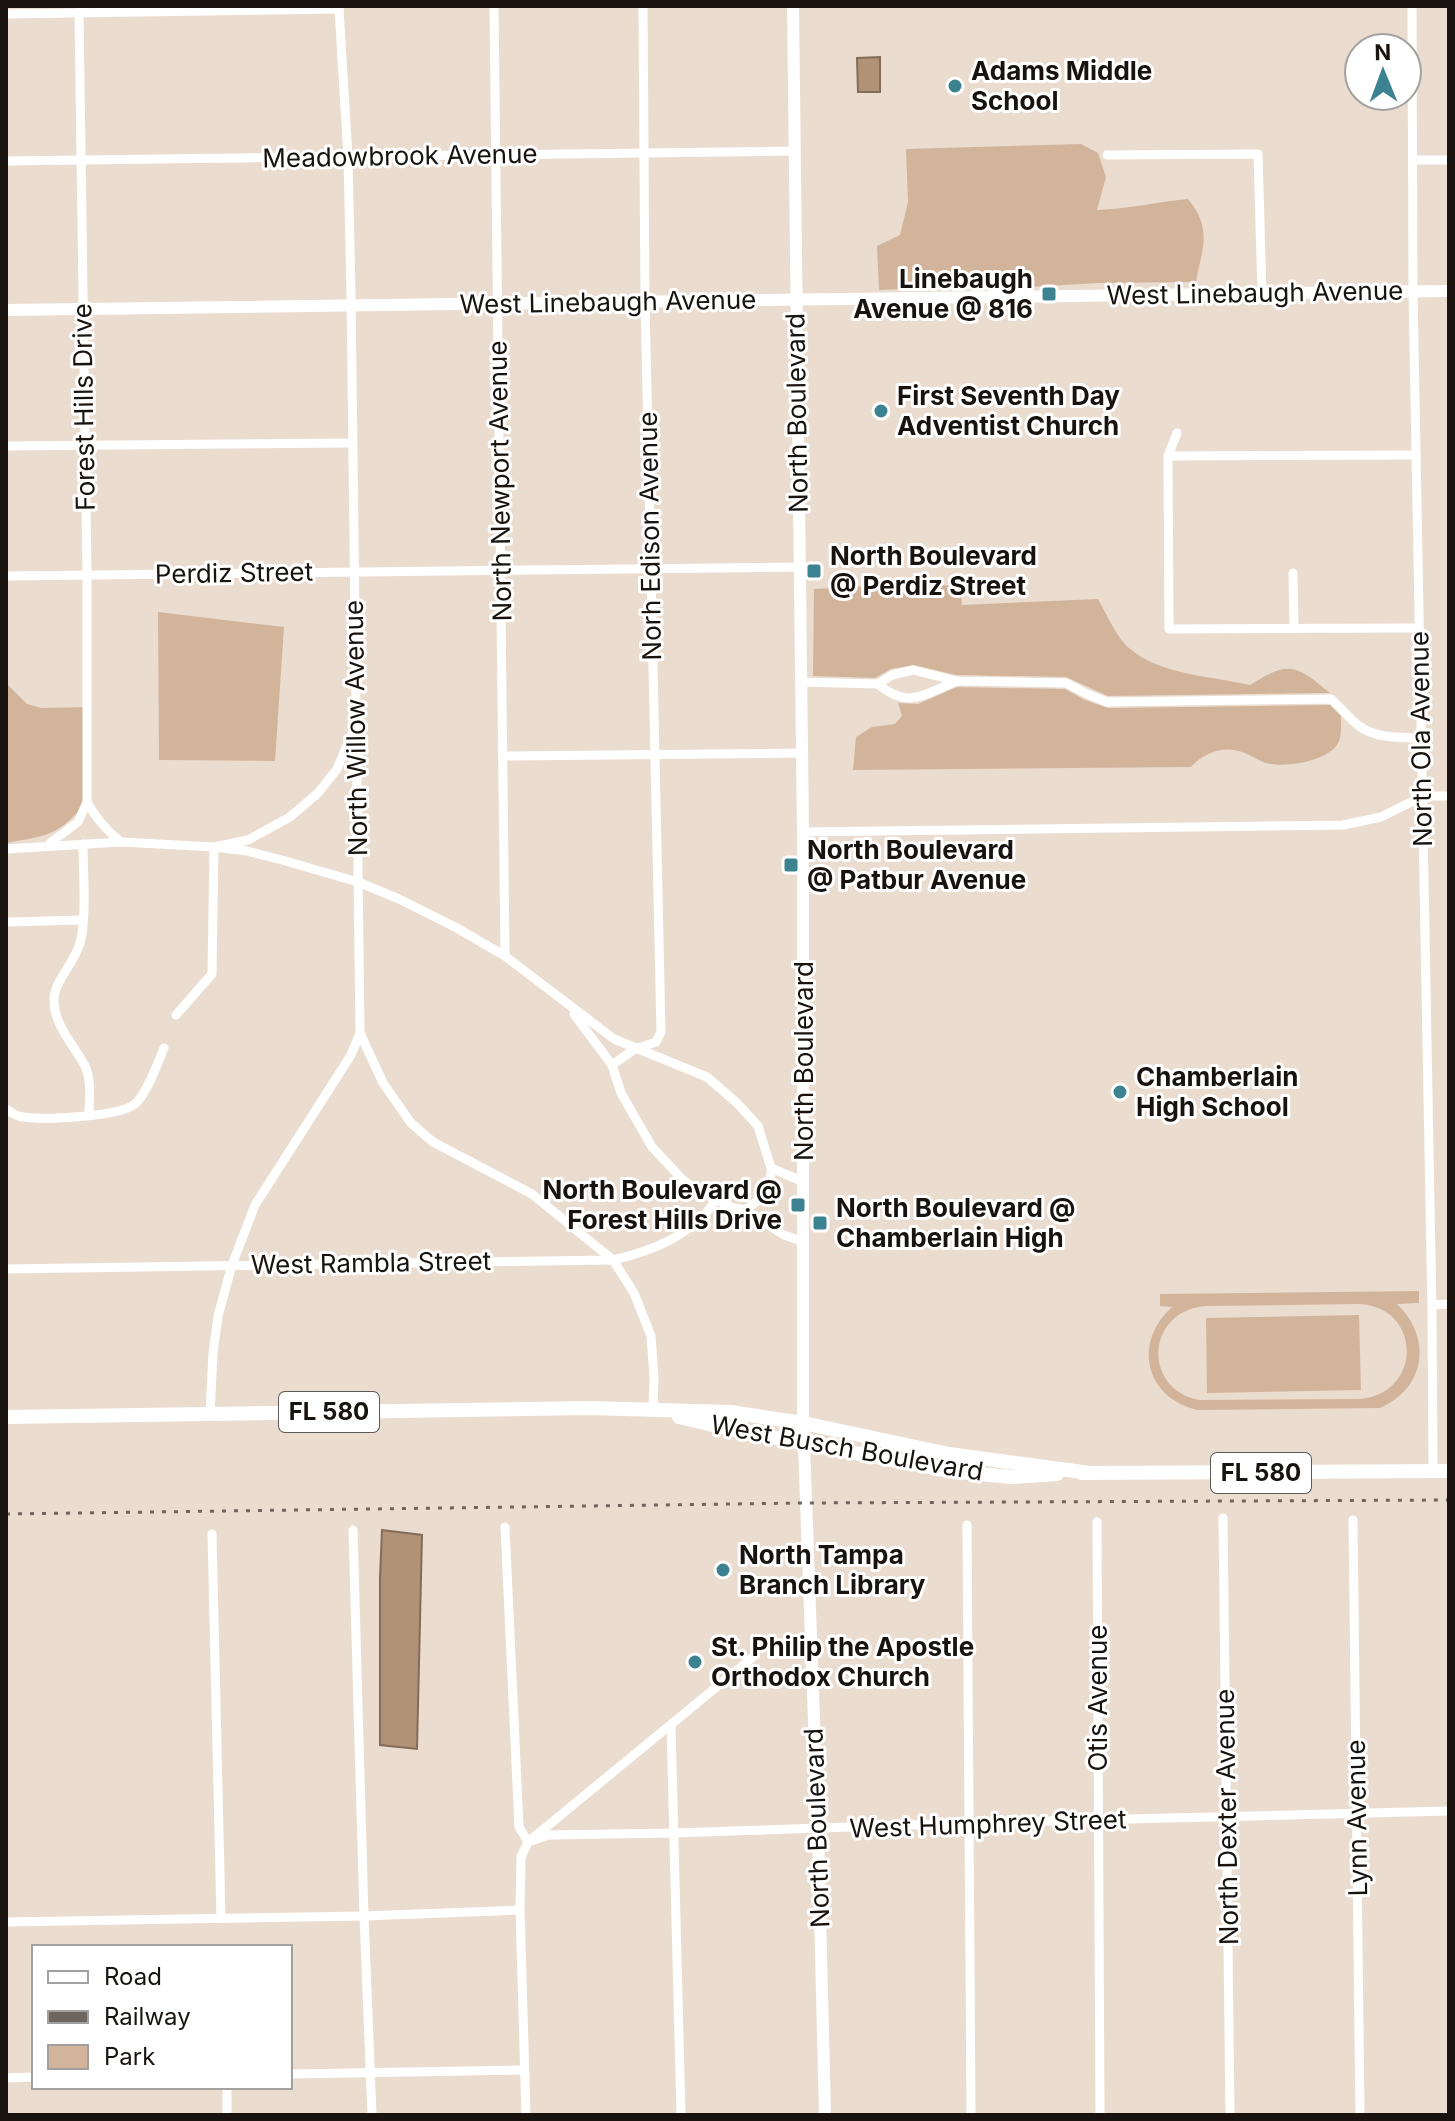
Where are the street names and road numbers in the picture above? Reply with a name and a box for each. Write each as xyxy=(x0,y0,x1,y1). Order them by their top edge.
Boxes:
street label: Meadowbrook Avenue xyxy=(262,138,538,173)
street label: West Linebaugh Avenue xyxy=(1106,274,1404,311)
street label: West Linebaugh Avenue xyxy=(459,283,757,320)
street label: Forest Hills Drive xyxy=(66,303,101,511)
street label: North Boulevard xyxy=(779,313,814,513)
street label: North Newport Avenue xyxy=(482,340,517,622)
street label: Norh Edison Avenue xyxy=(632,411,667,661)
street label: Perdiz Street xyxy=(155,556,313,589)
street label: North Willow Avenue xyxy=(338,600,373,856)
street label: North Ola Avenue xyxy=(1403,631,1438,847)
street label: North Boulevard xyxy=(788,961,819,1161)
street label: West Rambla Street xyxy=(250,1245,491,1280)
road number: FL 580 xyxy=(279,1392,379,1432)
street label: West Busch Boulevard xyxy=(709,1408,986,1487)
road number: FL 580 xyxy=(1211,1453,1311,1493)
street label: Otis Avenue xyxy=(1082,1624,1113,1772)
street label: North Dexter Avenue xyxy=(1209,1689,1244,1945)
street label: North Boulevard xyxy=(798,1728,835,1928)
street label: Lynn Avenue xyxy=(1340,1739,1373,1897)
street label: West Humphrey Street xyxy=(849,1803,1127,1844)

